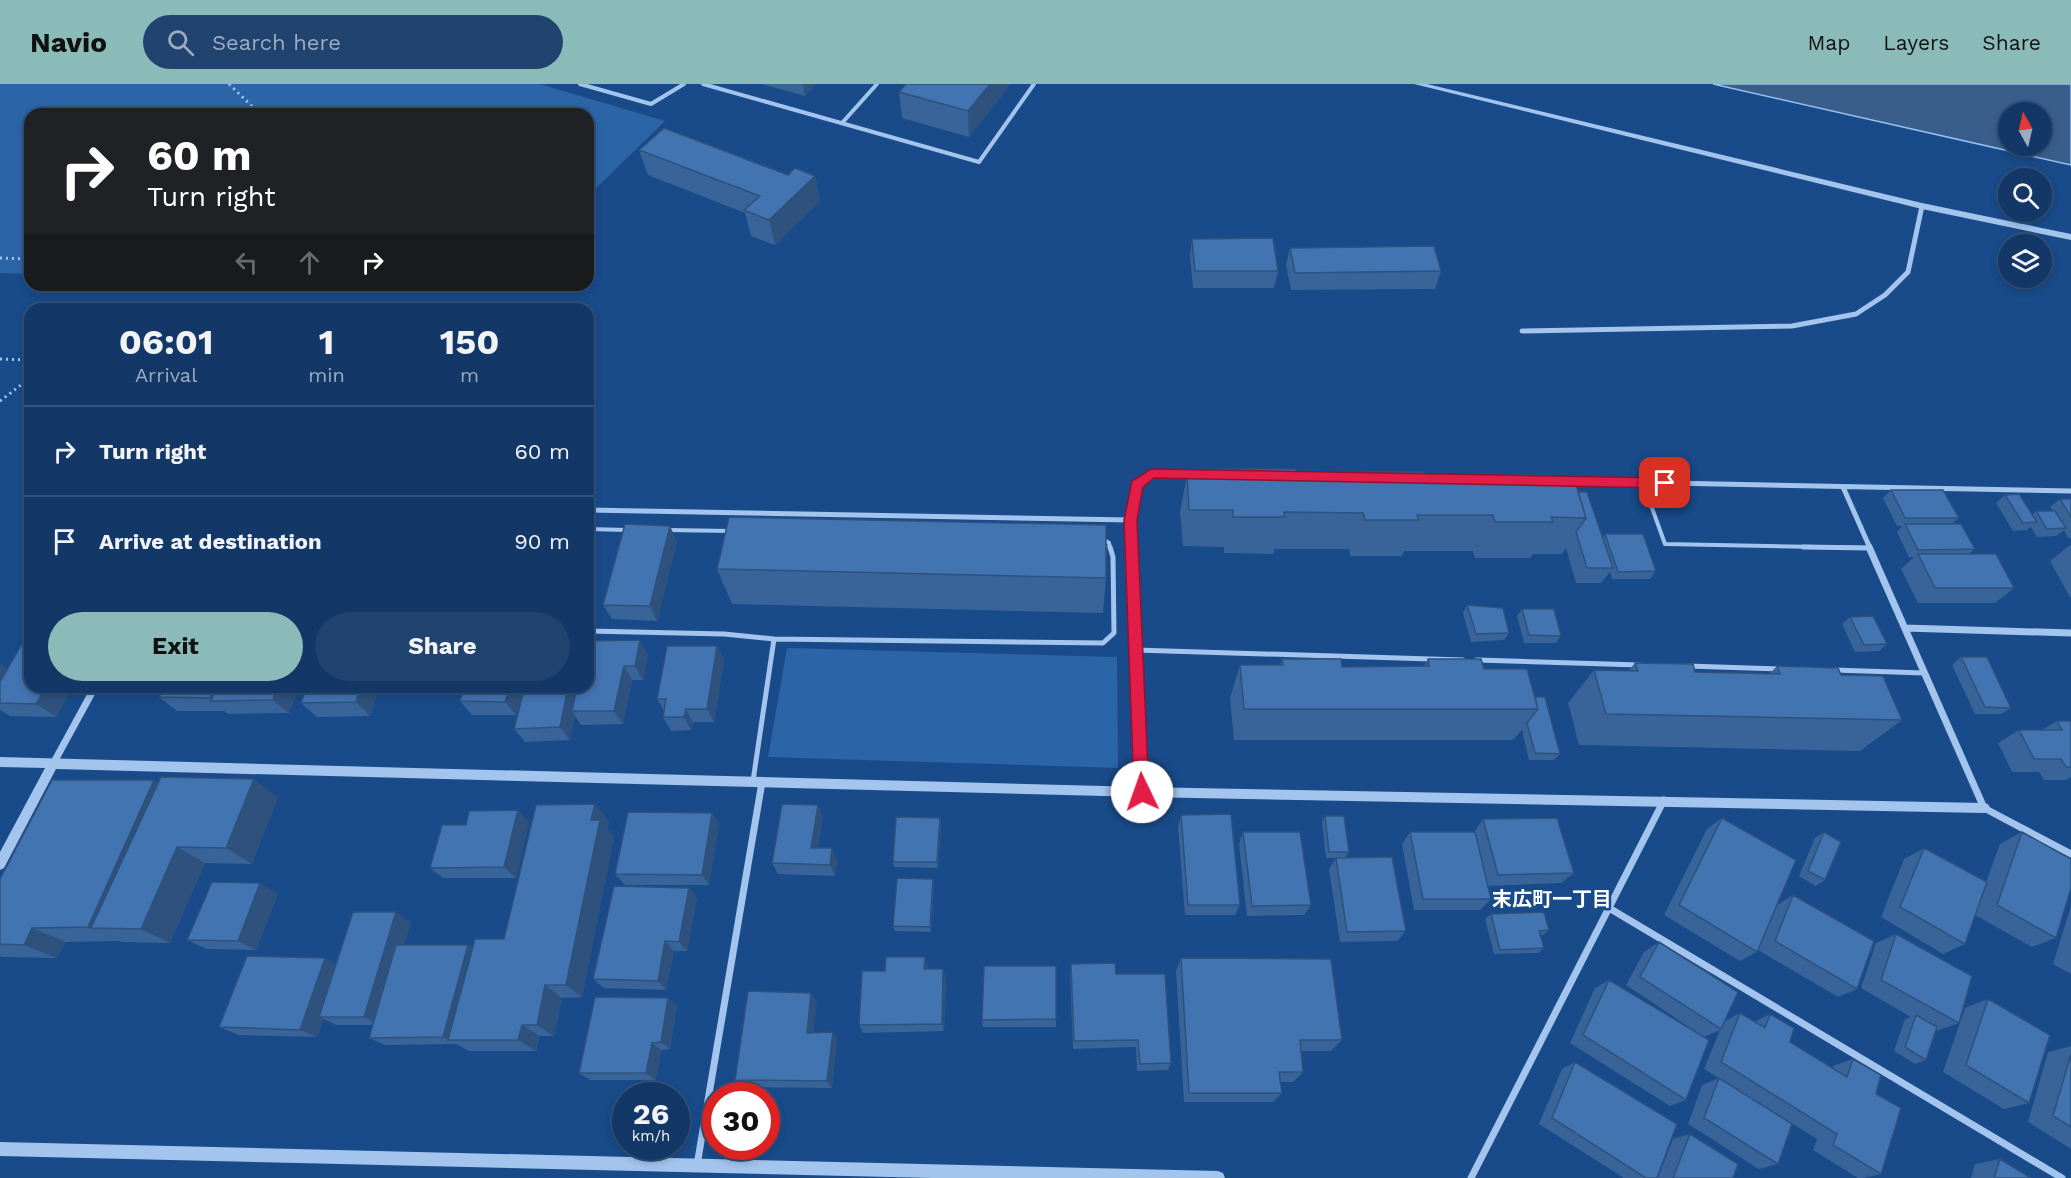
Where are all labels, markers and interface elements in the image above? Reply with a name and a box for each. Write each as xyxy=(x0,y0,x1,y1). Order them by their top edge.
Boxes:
search box xyxy=(143,15,563,69)
text: Navio xyxy=(30,26,107,59)
icon: search xyxy=(164,26,197,59)
text: Search here xyxy=(212,30,341,55)
text: Map xyxy=(1807,30,1850,55)
text: Layers xyxy=(1883,30,1949,55)
text: Share xyxy=(1982,30,2041,55)
north arrow xyxy=(1998,102,2052,156)
map controls xyxy=(1998,102,2052,288)
text: 60 m xyxy=(147,131,251,180)
icon: right xyxy=(48,132,126,210)
button: search xyxy=(1998,168,2052,222)
text: Turn right xyxy=(147,181,276,213)
button: layers xyxy=(1998,234,2052,288)
icon: left xyxy=(230,246,263,279)
icon: ahead xyxy=(293,246,326,279)
icon: right xyxy=(356,246,389,279)
text: 06:01 xyxy=(119,321,214,363)
text: 1 xyxy=(319,321,334,363)
text: 150 xyxy=(440,321,499,363)
text: Arrival xyxy=(135,363,197,387)
text: min xyxy=(308,363,345,387)
text: m xyxy=(460,363,479,387)
icon: right xyxy=(48,435,81,468)
text: Turn right xyxy=(99,439,206,464)
text: 60 m xyxy=(514,439,570,464)
pin xyxy=(1639,457,1690,508)
icon: arrive xyxy=(1648,466,1681,499)
icon: arrive xyxy=(48,525,81,558)
text: Arrive at destination xyxy=(99,529,322,554)
text: 90 m xyxy=(514,529,570,554)
button: Exit xyxy=(48,612,303,681)
button: Share xyxy=(315,612,570,681)
position arrow xyxy=(1110,760,1174,824)
district label: 末広町一丁目 xyxy=(1492,887,1612,911)
speed limit sign: 30 xyxy=(702,1082,780,1160)
text: 26 xyxy=(633,1096,669,1131)
text: km/h xyxy=(632,1127,670,1145)

